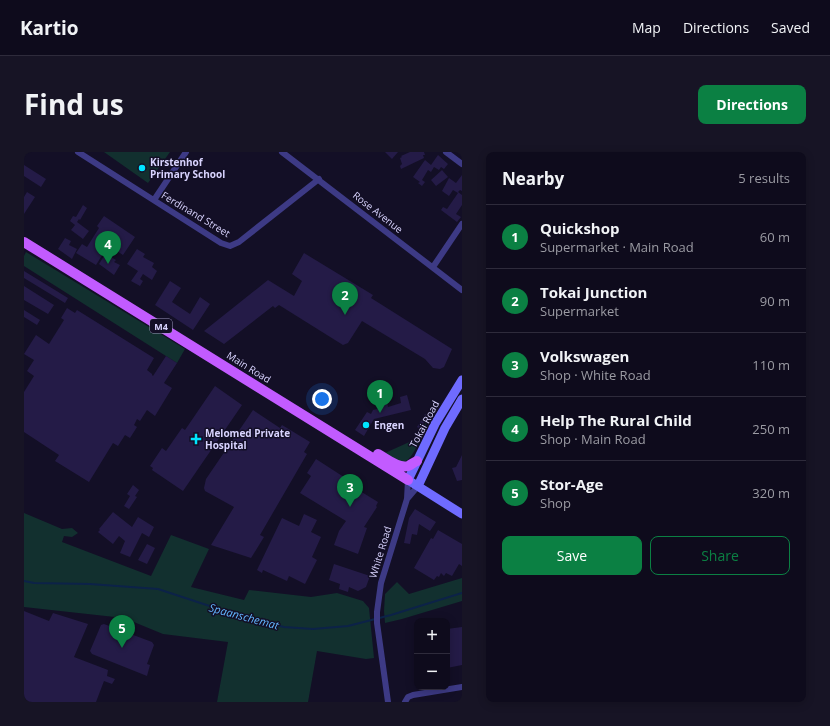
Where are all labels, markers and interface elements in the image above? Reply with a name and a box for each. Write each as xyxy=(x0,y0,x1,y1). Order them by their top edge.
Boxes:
text: Kartio xyxy=(20,15,79,41)
text: Map xyxy=(632,18,661,37)
text: Directions xyxy=(683,18,749,37)
text: Saved xyxy=(771,18,810,37)
text: Find us xyxy=(24,85,124,123)
button: Directions xyxy=(698,85,806,124)
place label: Kirstenhof Primary School xyxy=(150,155,225,181)
marker: Kirstenhof Primary School xyxy=(137,163,147,173)
text: Nearby xyxy=(502,167,564,190)
text: 5 results xyxy=(738,169,790,187)
street label: Ferdinand Street xyxy=(159,188,233,240)
street label: Rose Avenue xyxy=(350,188,406,236)
text: Quickshop xyxy=(540,218,619,238)
text: 1 xyxy=(511,228,519,246)
text: 60 m xyxy=(760,228,790,246)
pin: 4 xyxy=(95,231,121,264)
text: Supermarket · Main Road xyxy=(540,238,694,256)
pin: 2 xyxy=(332,282,358,315)
text: Tokai Junction xyxy=(540,282,647,302)
text: 2 xyxy=(511,292,519,310)
text: 90 m xyxy=(760,292,790,310)
text: Supermarket xyxy=(540,302,619,320)
road number: M4 xyxy=(150,319,172,333)
text: Volkswagen xyxy=(540,346,629,366)
street label: Main Road xyxy=(224,348,274,386)
text: 3 xyxy=(511,356,519,374)
text: 110 m xyxy=(752,356,790,374)
text: Shop · White Road xyxy=(540,366,651,384)
pin: 1 xyxy=(367,380,393,413)
your location xyxy=(312,389,332,409)
street label: Tokai Road xyxy=(406,398,442,450)
text: Help The Rural Child xyxy=(540,410,692,430)
place label: Engen xyxy=(374,418,404,432)
marker: Engen xyxy=(361,420,371,430)
text: 4 xyxy=(511,420,519,438)
text: 250 m xyxy=(752,420,790,438)
place label: Melomed Private Hospital xyxy=(205,426,290,452)
text: Shop · Main Road xyxy=(540,430,646,448)
marker: Melomed Private Hospital xyxy=(190,433,202,445)
pin: 3 xyxy=(337,474,363,507)
text: Stor-Age xyxy=(540,474,603,494)
text: 5 xyxy=(511,484,519,502)
text: 320 m xyxy=(752,484,790,502)
text: Shop xyxy=(540,494,571,512)
street label: White Road xyxy=(365,524,395,580)
button: Save xyxy=(502,536,642,575)
button: Share xyxy=(650,536,790,575)
water label: Spaanschemat xyxy=(207,599,281,633)
pin: 5 xyxy=(109,615,135,648)
map controls xyxy=(414,618,450,690)
button: + xyxy=(414,618,450,654)
button: − xyxy=(414,654,450,690)

